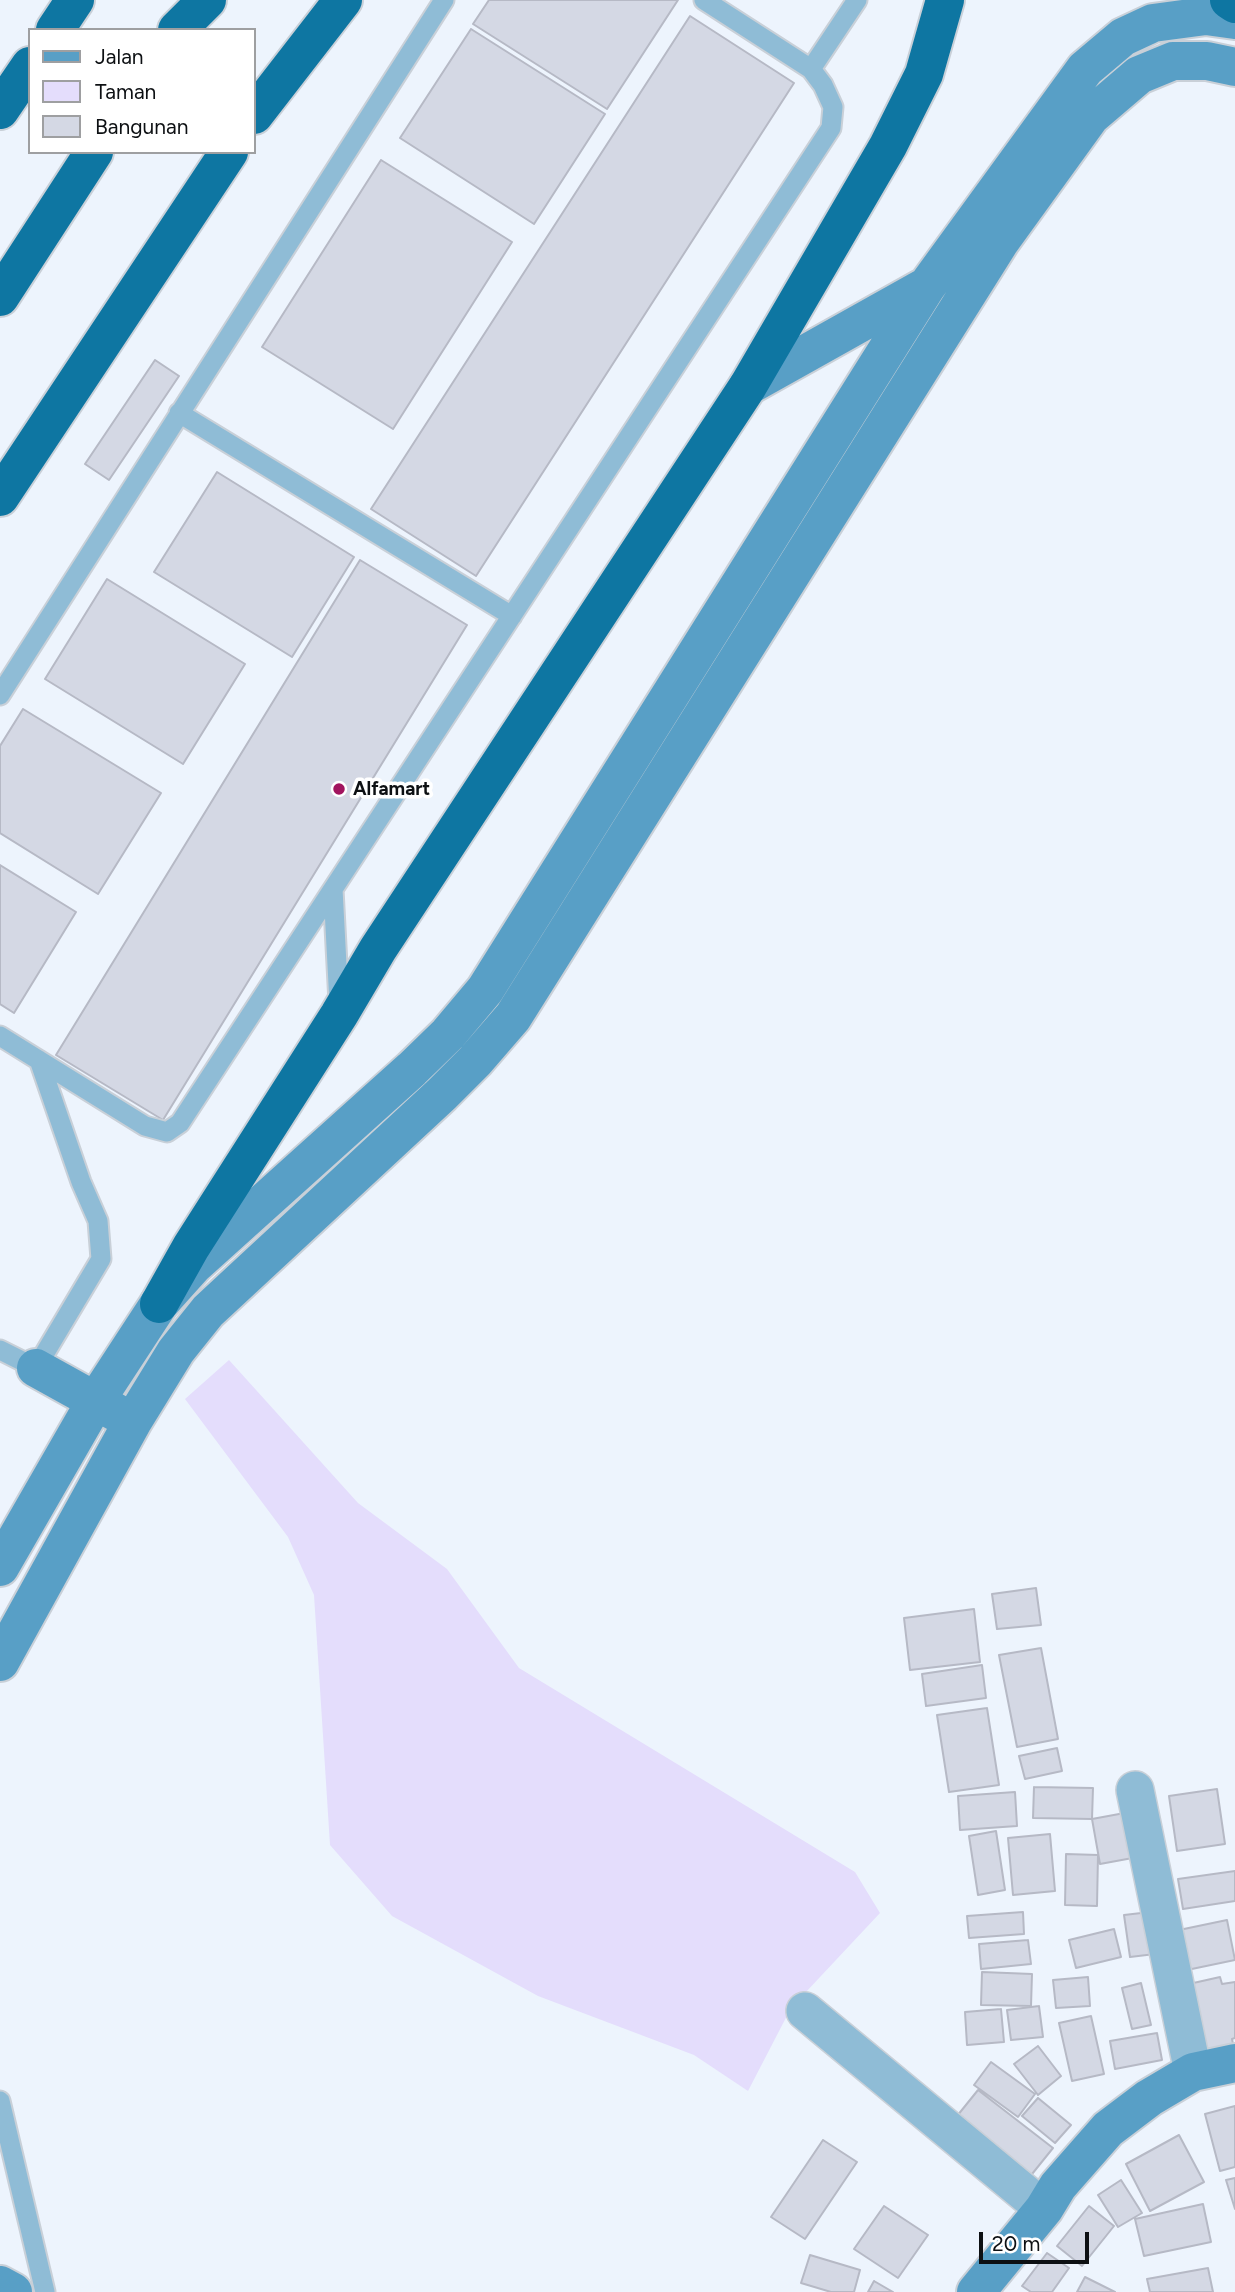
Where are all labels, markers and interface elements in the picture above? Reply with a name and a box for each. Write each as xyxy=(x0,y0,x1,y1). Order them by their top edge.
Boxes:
legend xyxy=(28,28,256,154)
text: Jalan xyxy=(95,44,144,69)
text: Taman xyxy=(95,79,156,104)
text: Bangunan xyxy=(95,114,188,139)
place label: Alfamart xyxy=(353,778,430,800)
marker: Alfamart xyxy=(331,781,347,797)
scale bar xyxy=(983,2218,1093,2262)
text: 20 m xyxy=(992,2231,1040,2256)

